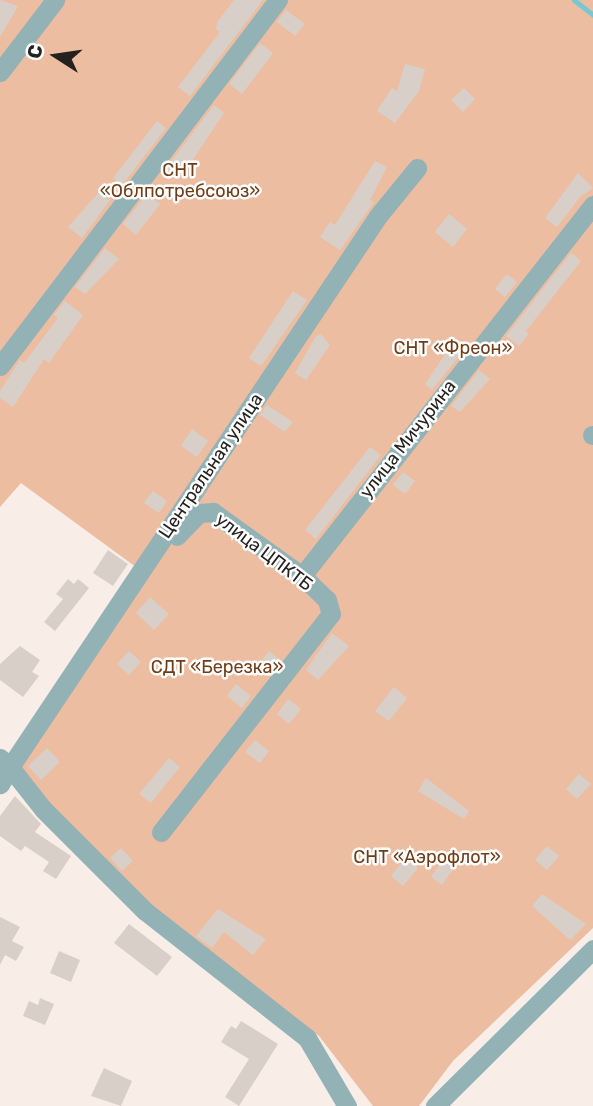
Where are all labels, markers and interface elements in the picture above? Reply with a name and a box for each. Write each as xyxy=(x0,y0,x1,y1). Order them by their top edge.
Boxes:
north arrow xyxy=(21,21,91,91)
text: С xyxy=(22,43,48,60)
park label: СНТ «Облпотребсоюз» xyxy=(100,160,260,202)
park label: СНТ «Фреон» xyxy=(393,337,513,359)
street label: улица Мичурина xyxy=(355,376,461,502)
street label: Центральная улица xyxy=(154,389,268,543)
street label: улица ЦПКТБ xyxy=(211,509,317,595)
park label: СДТ «Березка» xyxy=(151,656,283,678)
park label: СНТ «Аэрофлот» xyxy=(353,846,501,868)

